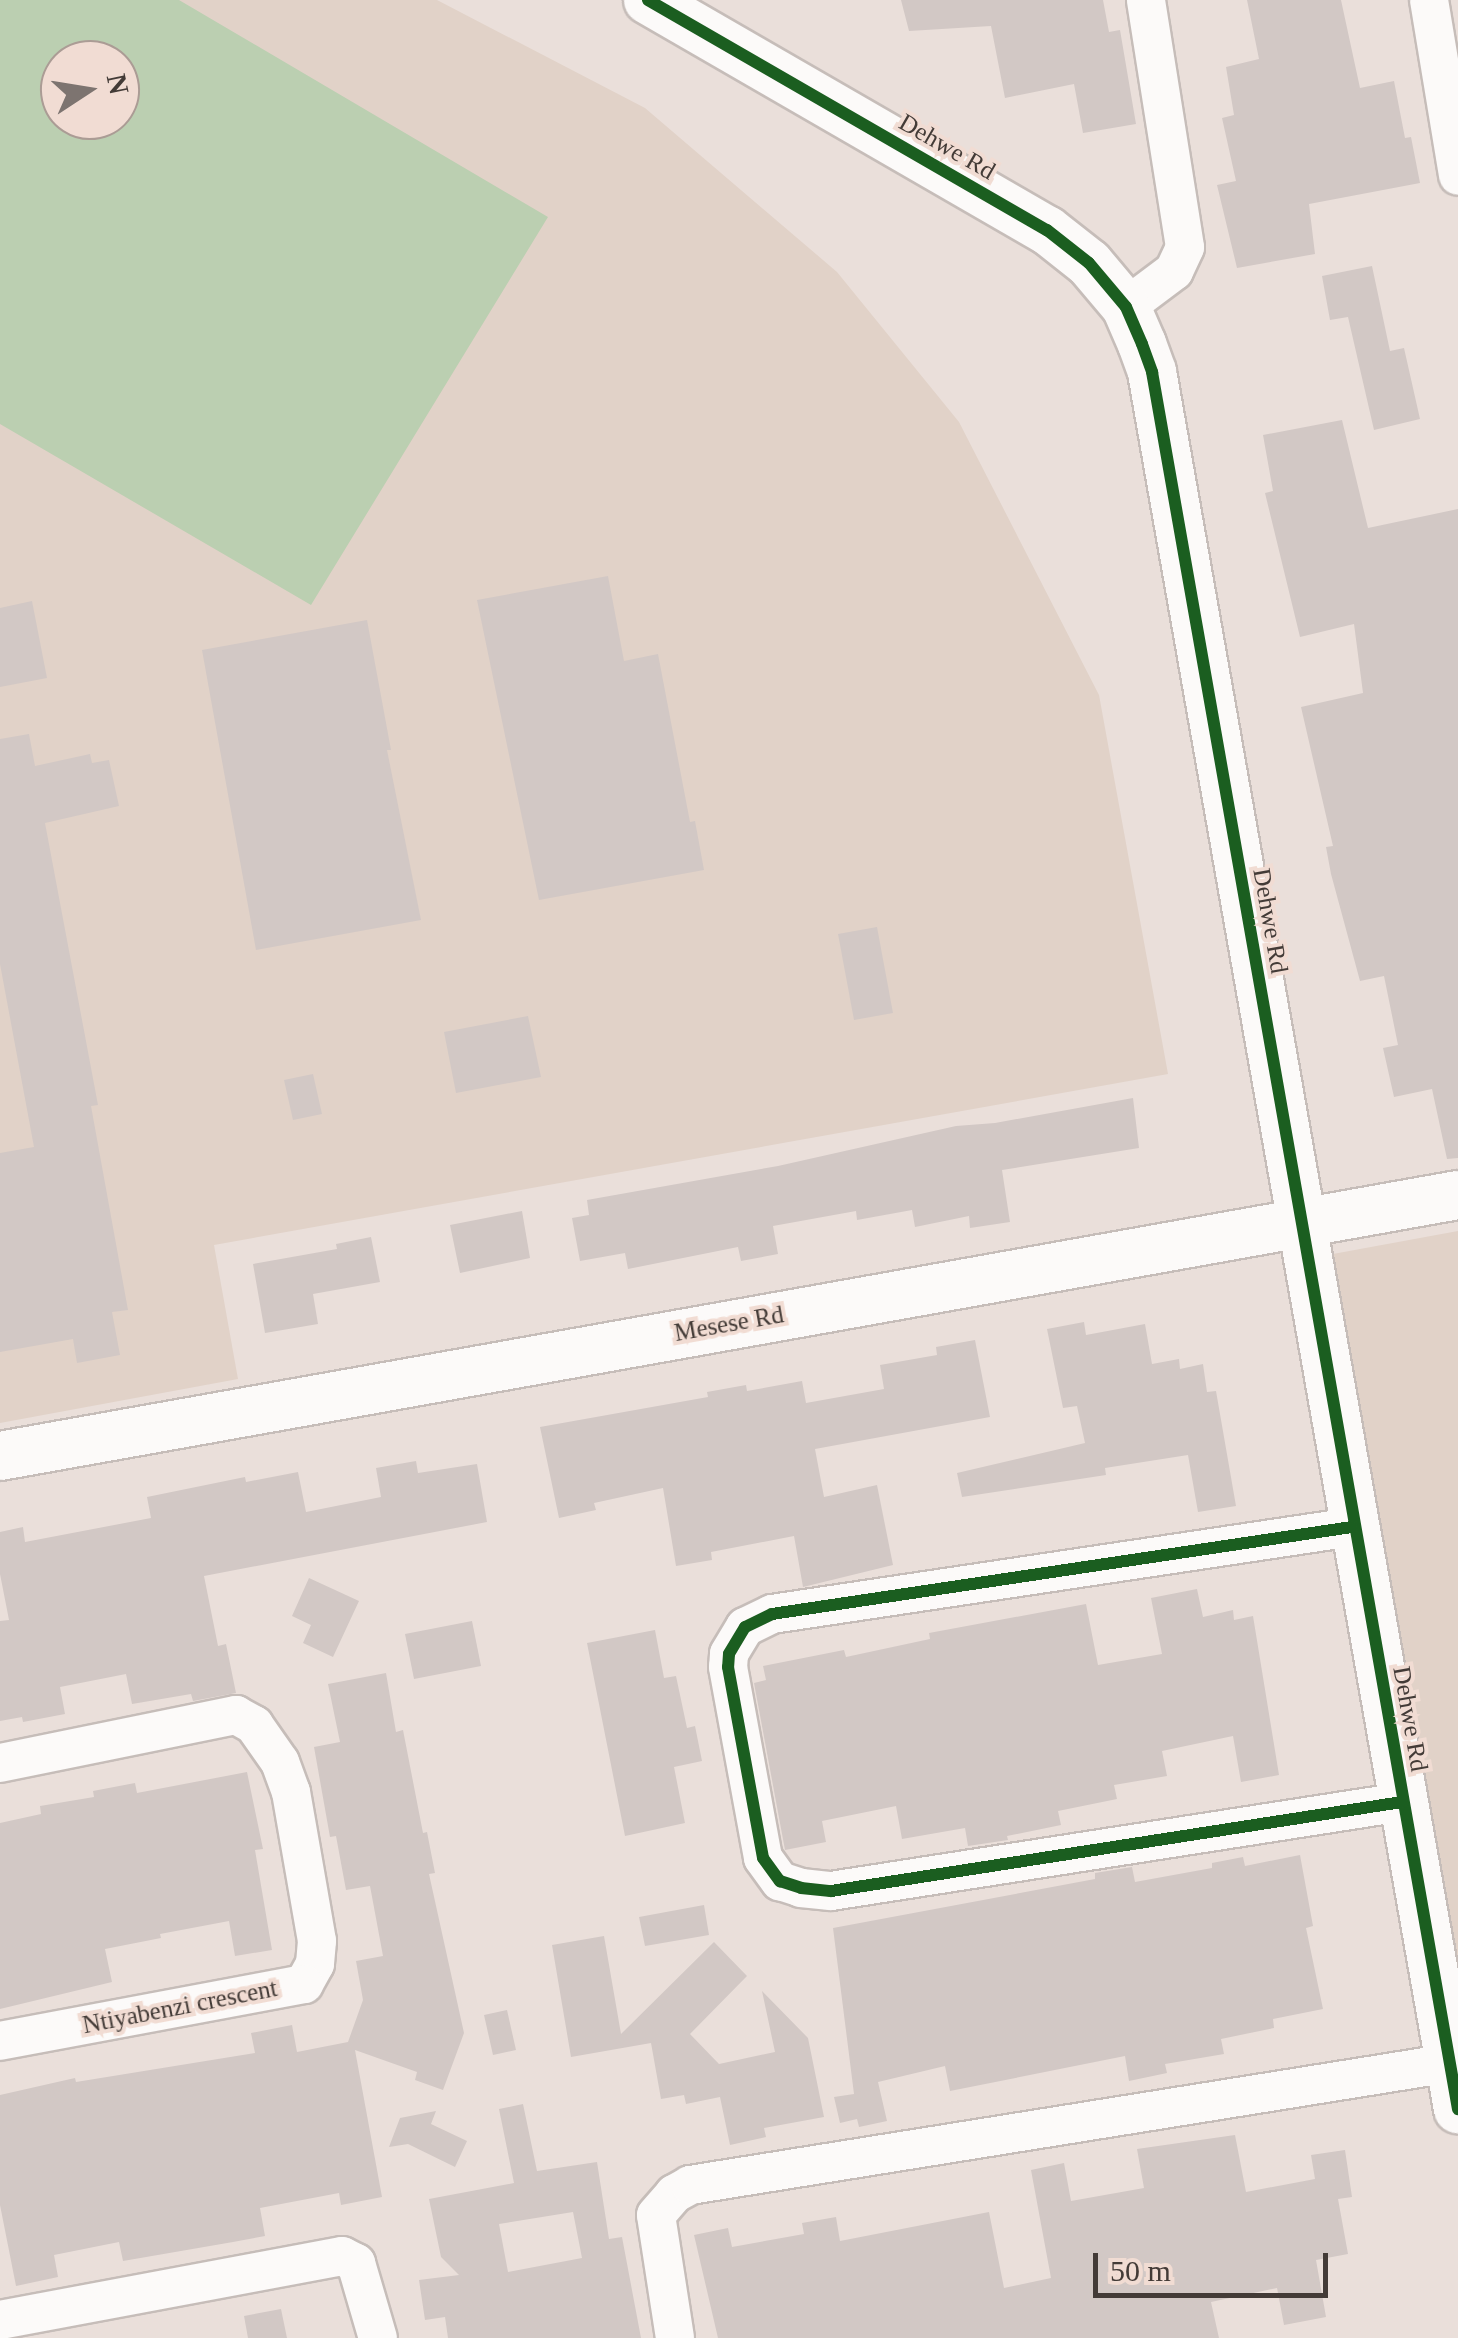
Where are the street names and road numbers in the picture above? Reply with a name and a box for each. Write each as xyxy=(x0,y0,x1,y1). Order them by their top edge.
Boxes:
street label: Dehwe Rd xyxy=(894,107,1000,187)
street label: Dehwe Rd xyxy=(1246,866,1294,976)
street label: Mesese Rd xyxy=(672,1300,786,1348)
street label: Dehwe Rd xyxy=(1386,1664,1434,1774)
street label: Ntiyabenzi crescent xyxy=(80,1973,280,2041)

